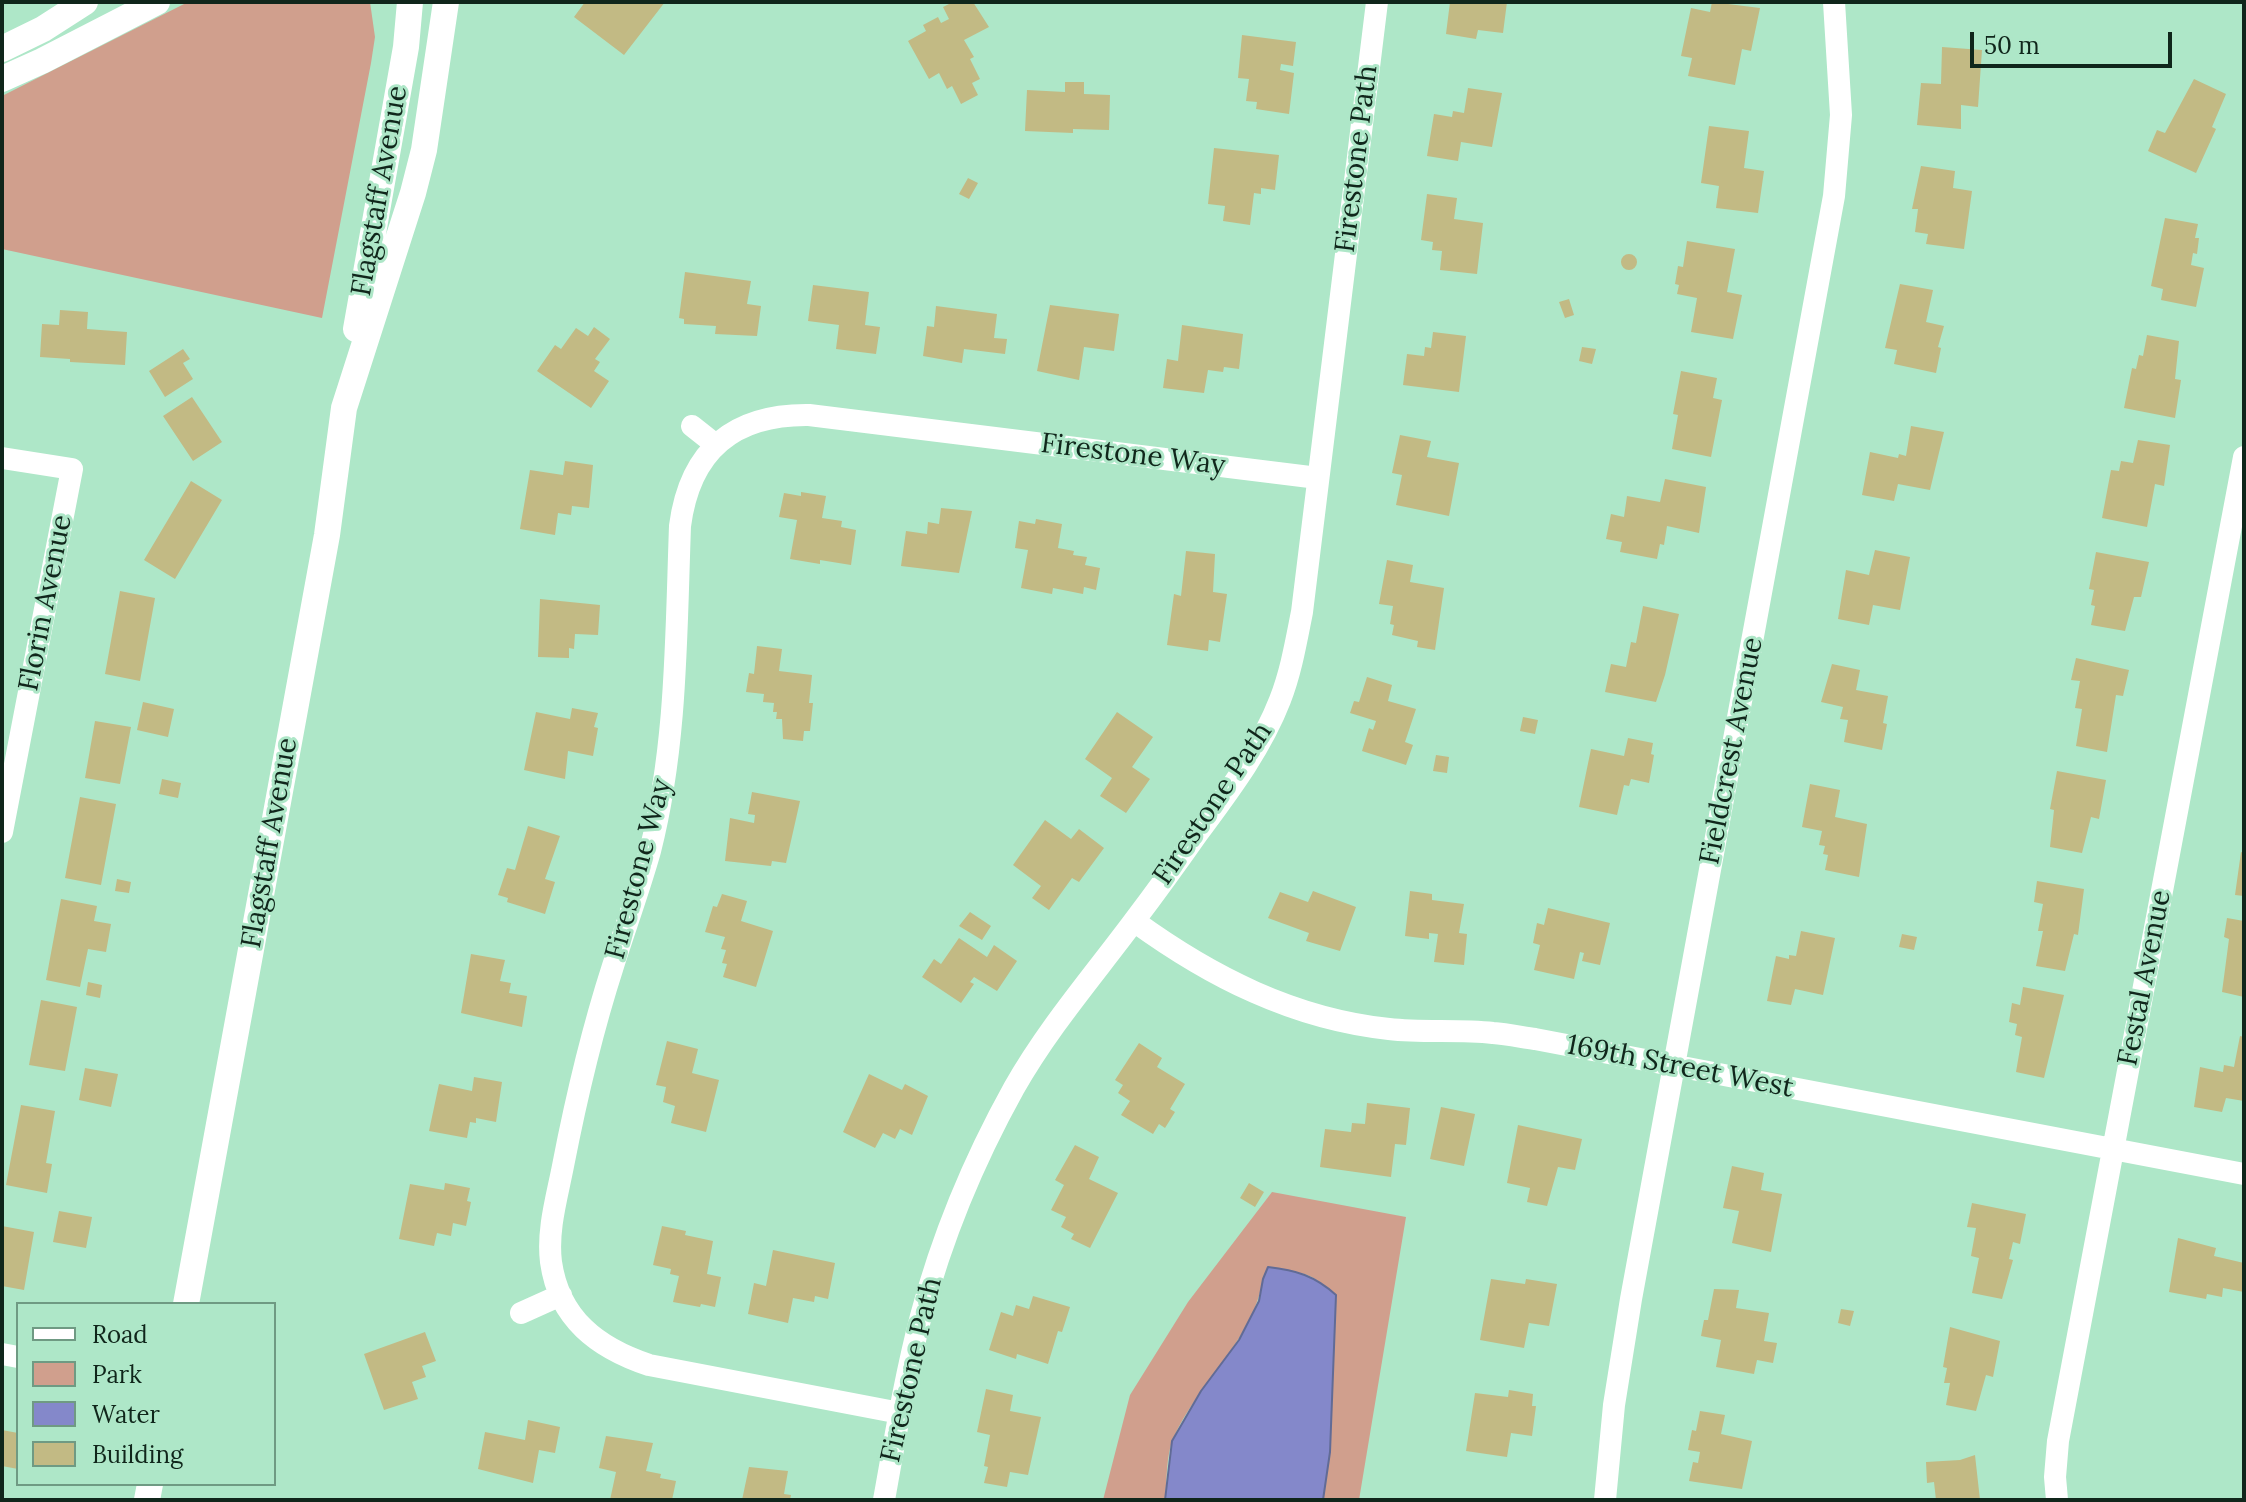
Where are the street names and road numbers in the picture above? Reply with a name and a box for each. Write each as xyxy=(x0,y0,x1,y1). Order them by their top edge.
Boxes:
street label: Firestone Path xyxy=(1329,63,1385,255)
street label: Flagstaff Avenue xyxy=(345,83,415,299)
street label: Firestone Way xyxy=(1039,427,1227,483)
street label: Florin Avenue xyxy=(12,512,80,694)
street label: Fieldcrest Avenue xyxy=(1693,635,1771,867)
street label: Firestone Path xyxy=(1146,716,1280,892)
street label: Flagstaff Avenue xyxy=(235,735,305,951)
street label: Firestone Way xyxy=(599,775,679,963)
street label: Festal Avenue xyxy=(2111,887,2179,1069)
street label: 169th Street West xyxy=(1564,1029,1796,1105)
street label: Firestone Path xyxy=(874,1274,950,1466)

